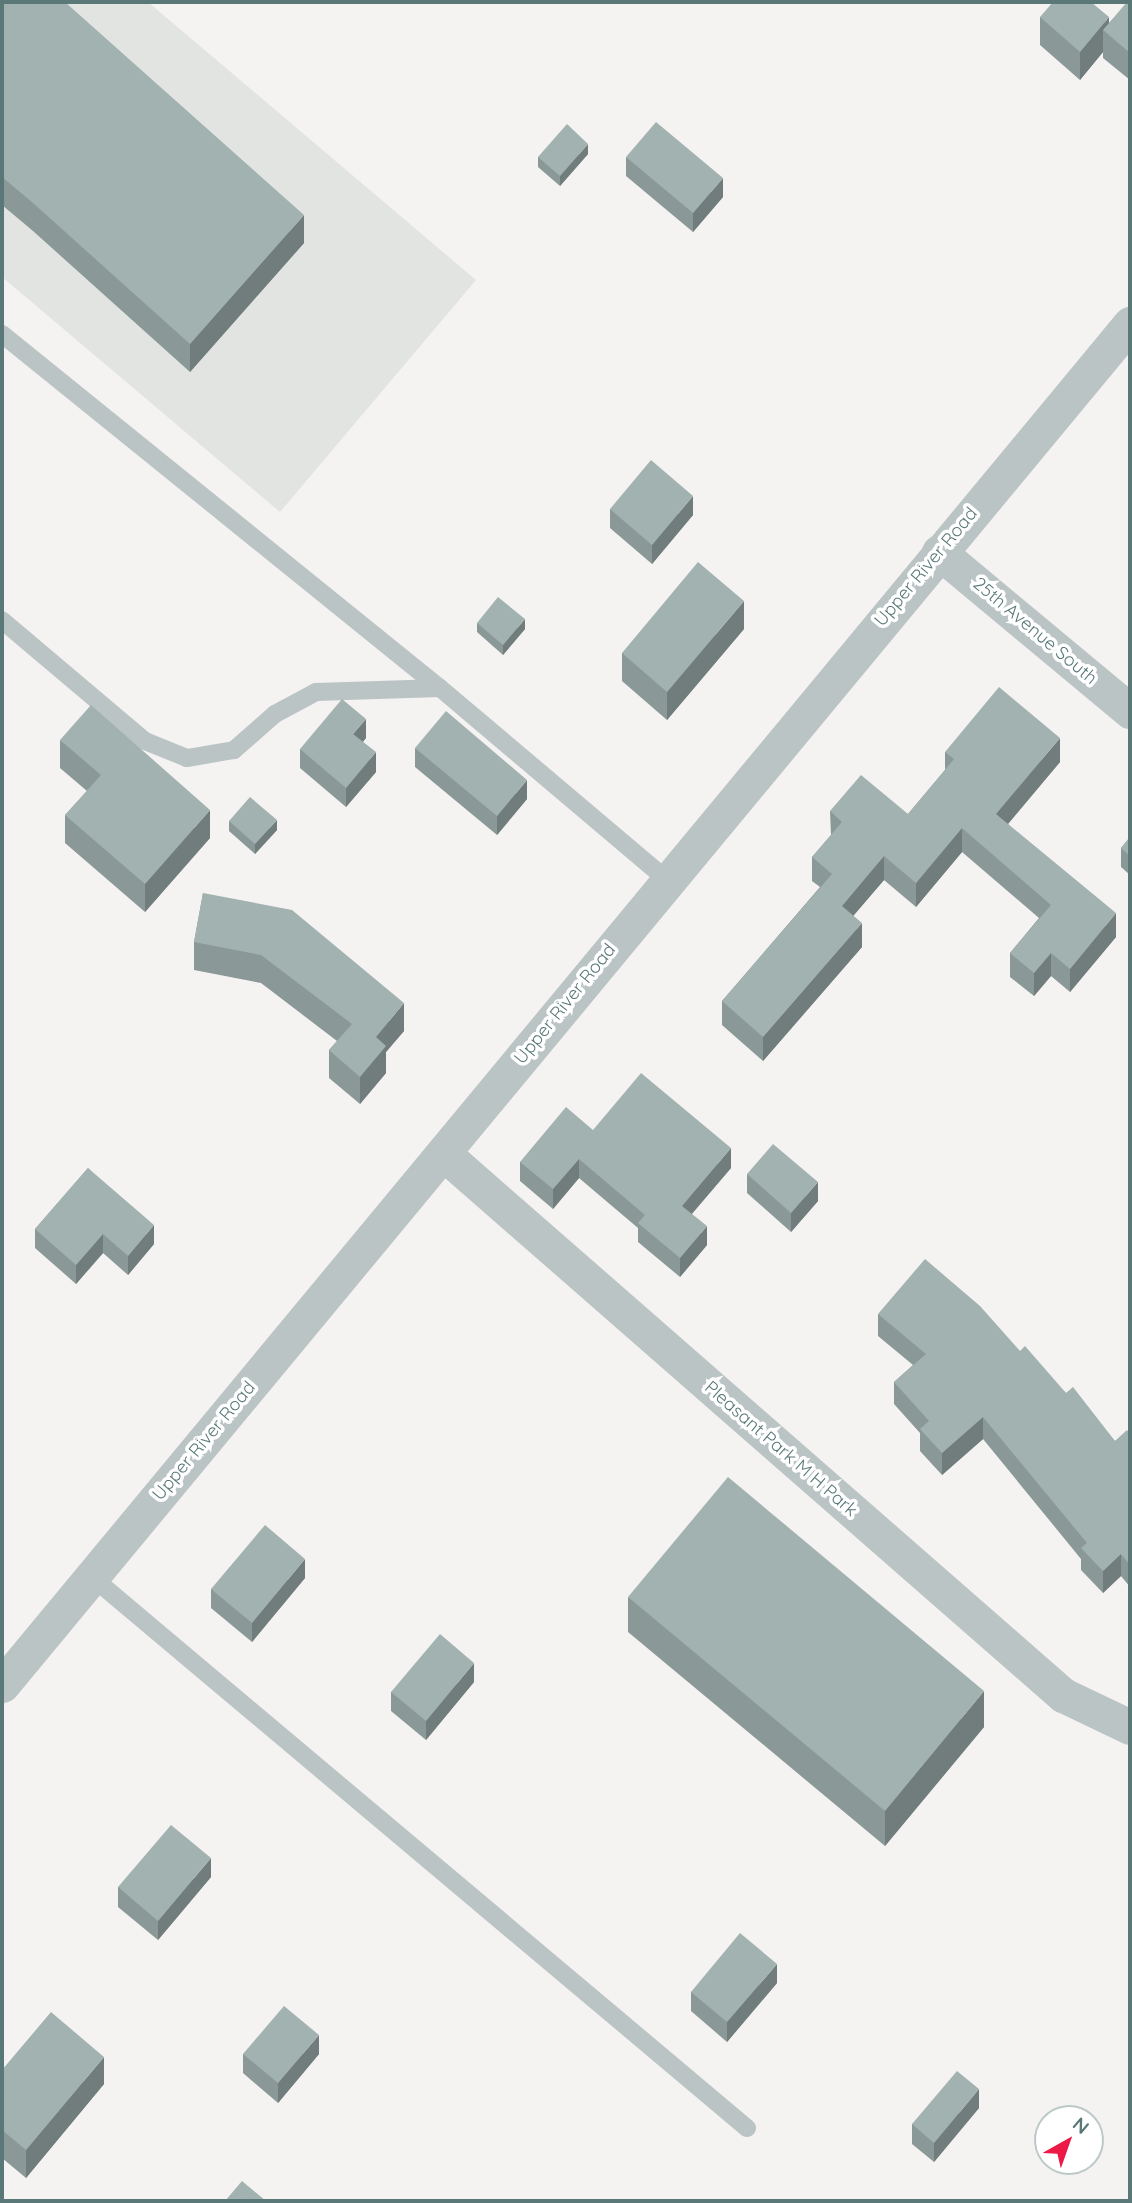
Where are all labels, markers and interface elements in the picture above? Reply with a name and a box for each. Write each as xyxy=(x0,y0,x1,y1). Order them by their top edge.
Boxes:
street label: Upper River Road xyxy=(870,503,982,631)
street label: 25th Avenue South xyxy=(969,573,1101,689)
street label: Upper River Road xyxy=(510,939,620,1069)
street label: Upper River Road xyxy=(148,1377,260,1505)
street label: Pleasant Park M H Park xyxy=(700,1377,862,1521)
north arrow xyxy=(1034,2105,1104,2175)
text: N xyxy=(1068,2112,1094,2139)

